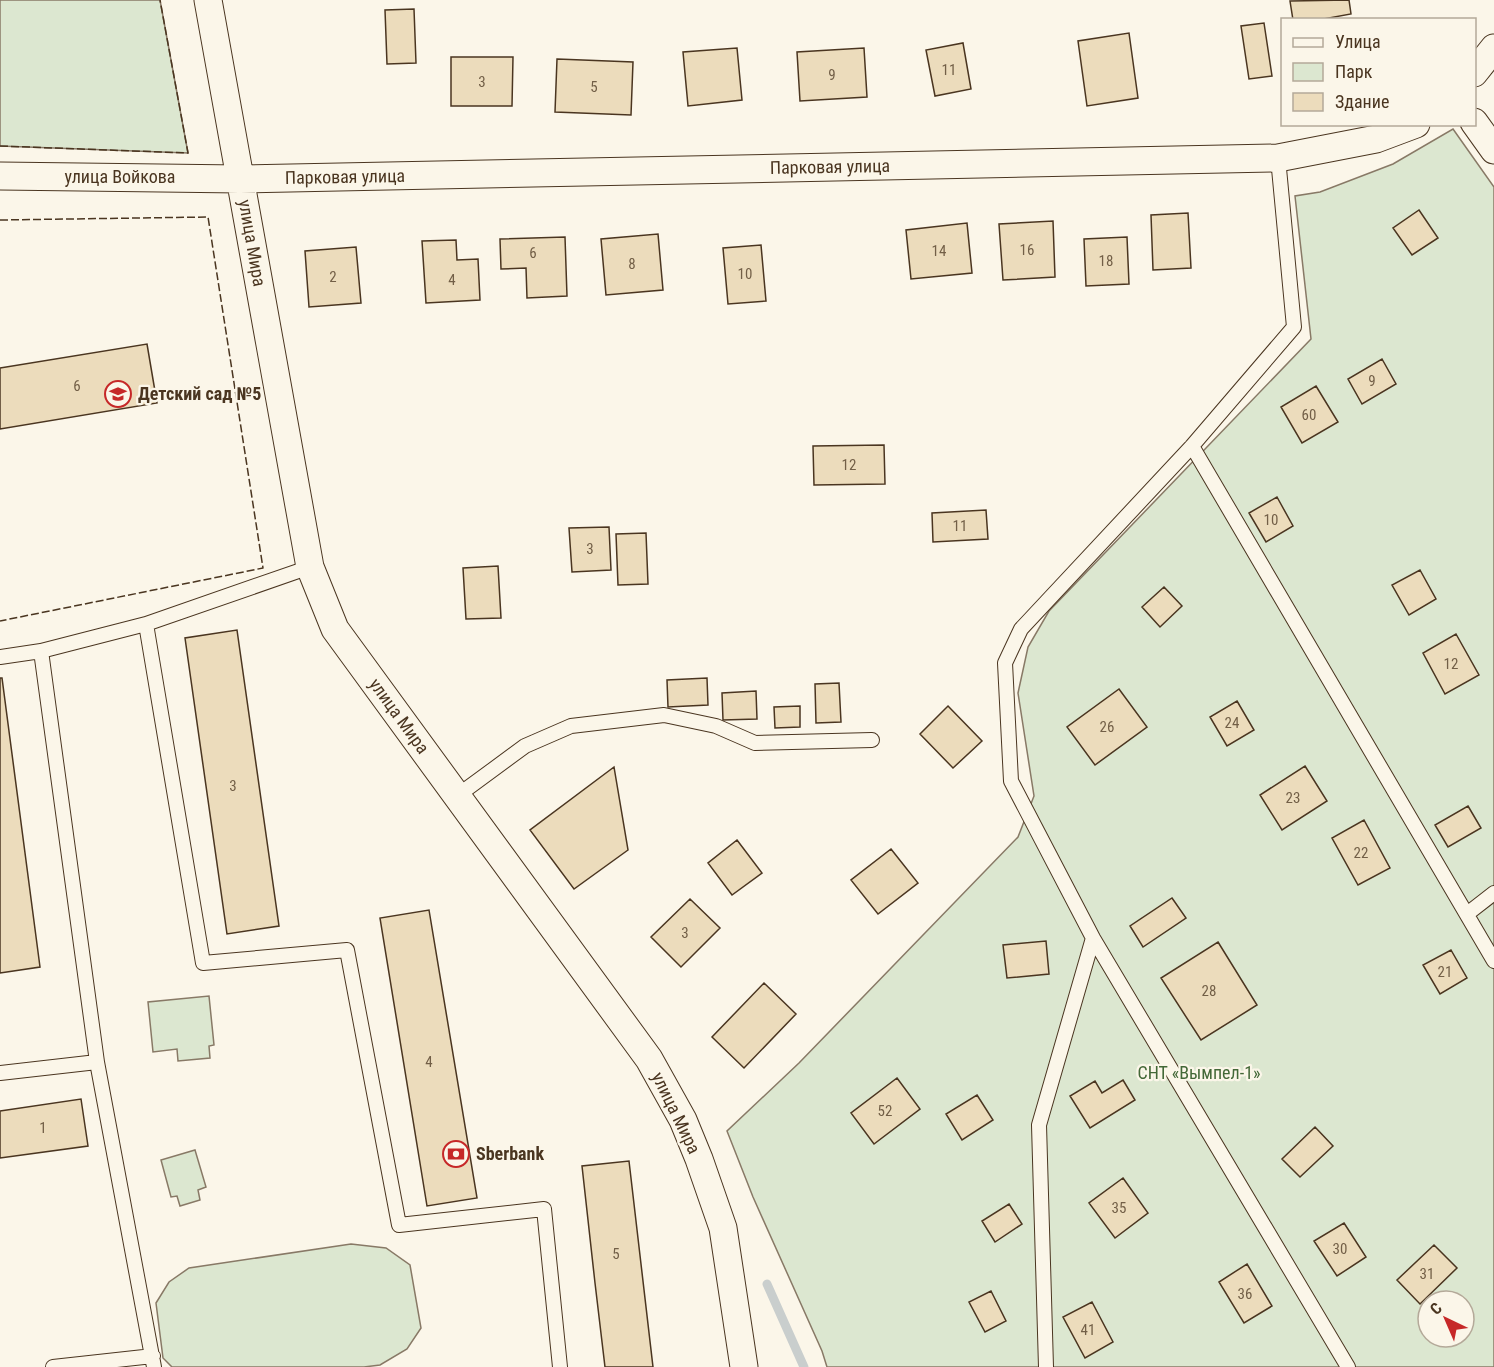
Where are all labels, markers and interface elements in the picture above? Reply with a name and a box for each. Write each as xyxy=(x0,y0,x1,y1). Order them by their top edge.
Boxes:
legend xyxy=(1281,18,1476,126)
text: Улица xyxy=(1335,31,1381,52)
house number: 11 xyxy=(942,61,956,79)
text: Парк xyxy=(1335,61,1373,82)
house number: 9 xyxy=(828,66,836,84)
house number: 3 xyxy=(478,73,486,91)
house number: 5 xyxy=(590,78,598,96)
text: Здание xyxy=(1335,91,1389,112)
street label: Парковая улица xyxy=(770,155,890,178)
street label: Парковая улица xyxy=(285,165,405,188)
street label: улица Войкова xyxy=(65,166,175,187)
street label: улица Мира xyxy=(235,198,270,288)
house number: 16 xyxy=(1020,241,1034,259)
house number: 14 xyxy=(932,242,946,260)
house number: 6 xyxy=(529,244,537,262)
house number: 18 xyxy=(1099,252,1113,270)
house number: 8 xyxy=(628,255,636,273)
house number: 10 xyxy=(738,265,752,283)
house number: 2 xyxy=(329,268,337,286)
house number: 4 xyxy=(448,271,456,289)
house number: 9 xyxy=(1368,372,1376,390)
house number: 6 xyxy=(73,377,81,395)
school or university icon: Детский сад №5 xyxy=(103,379,133,409)
place label: Детский сад №5 xyxy=(138,383,261,404)
house number: 60 xyxy=(1302,406,1316,424)
house number: 12 xyxy=(842,456,856,474)
house number: 10 xyxy=(1264,511,1278,529)
house number: 11 xyxy=(953,517,967,535)
house number: 3 xyxy=(586,540,594,558)
house number: 12 xyxy=(1444,655,1458,673)
street label: улица Мира xyxy=(365,674,434,757)
house number: 24 xyxy=(1225,714,1239,732)
house number: 26 xyxy=(1100,718,1114,736)
house number: 3 xyxy=(229,777,237,795)
house number: 23 xyxy=(1286,789,1300,807)
house number: 22 xyxy=(1354,844,1368,862)
house number: 3 xyxy=(681,924,689,942)
house number: 21 xyxy=(1438,963,1452,981)
house number: 28 xyxy=(1202,982,1216,1000)
house number: 4 xyxy=(425,1053,433,1071)
park label: СНТ «Вымпел-1» xyxy=(1137,1062,1261,1083)
street label: улица Мира xyxy=(648,1069,705,1157)
house number: 52 xyxy=(878,1102,892,1120)
house number: 1 xyxy=(39,1119,47,1137)
bank icon: Sberbank xyxy=(441,1139,471,1169)
place label: Sberbank xyxy=(476,1143,544,1164)
house number: 35 xyxy=(1112,1199,1126,1217)
house number: 30 xyxy=(1333,1240,1347,1258)
house number: 5 xyxy=(612,1245,620,1263)
house number: 31 xyxy=(1420,1265,1434,1283)
house number: 36 xyxy=(1238,1285,1252,1303)
north arrow xyxy=(1416,1289,1476,1349)
text: С xyxy=(1426,1299,1446,1319)
house number: 41 xyxy=(1081,1321,1095,1339)

